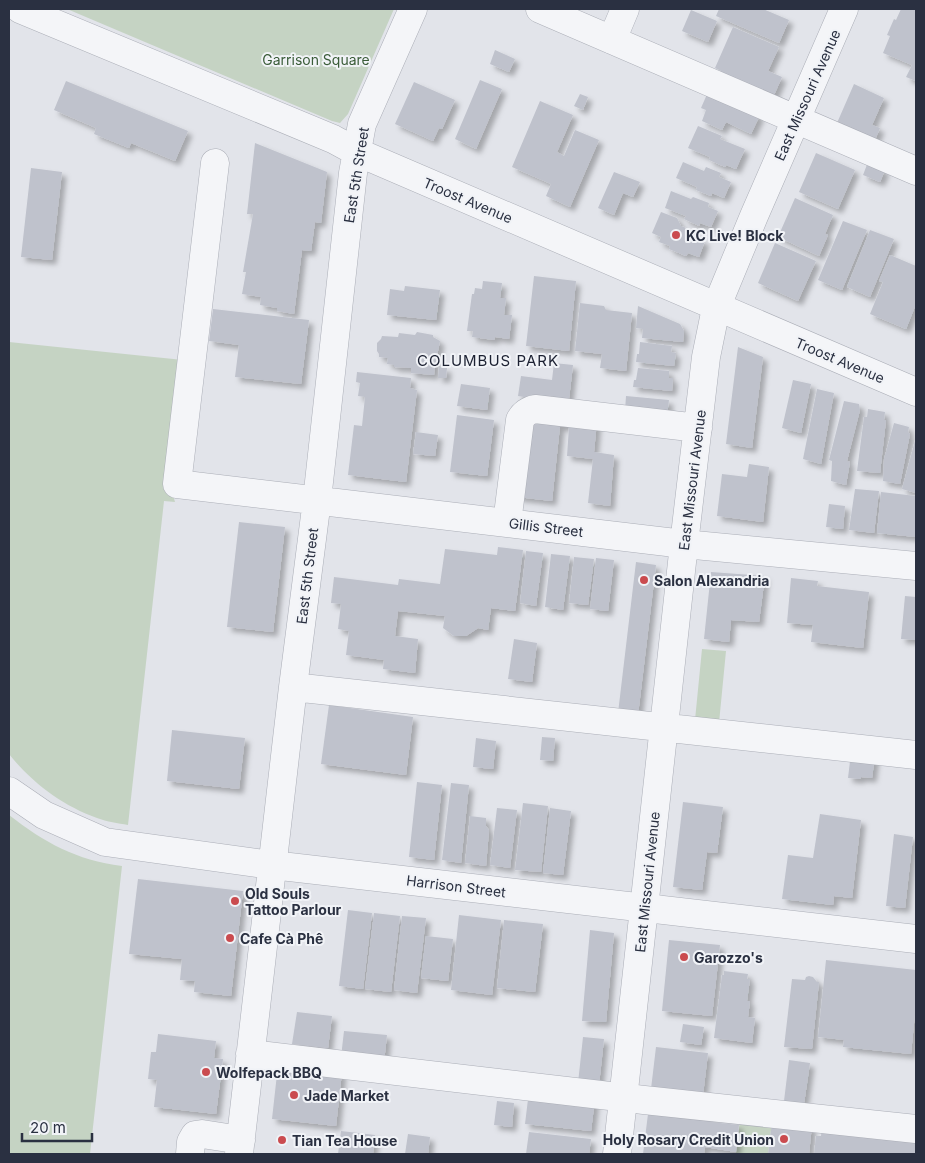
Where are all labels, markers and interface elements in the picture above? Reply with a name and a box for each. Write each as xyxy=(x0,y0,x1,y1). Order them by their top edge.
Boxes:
street label: East Missouri Avenue xyxy=(770,27,844,163)
park label: Garrison Square xyxy=(262,51,370,68)
street label: East 5th Street xyxy=(340,125,372,224)
street label: Troost Avenue xyxy=(421,174,515,226)
place label: KC Live! Block xyxy=(686,227,784,244)
marker: KC Live! Block xyxy=(670,229,682,241)
street label: Troost Avenue xyxy=(793,334,887,386)
district label: COLUMBUS PARK xyxy=(417,351,559,370)
street label: East Missouri Avenue xyxy=(675,409,709,551)
street label: Gillis Street xyxy=(508,514,585,540)
street label: East 5th Street xyxy=(293,526,321,625)
place label: Salon Alexandria xyxy=(654,572,770,589)
marker: Salon Alexandria xyxy=(638,574,650,586)
street label: East Missouri Avenue xyxy=(631,811,663,953)
street label: Harrison Street xyxy=(405,871,507,901)
place label: Old Souls Tattoo Parlour xyxy=(245,885,342,918)
marker: Old Souls Tattoo Parlour xyxy=(229,895,241,907)
place label: Cafe Cà Phê xyxy=(240,930,323,947)
marker: Cafe Cà Phê xyxy=(224,932,236,944)
place label: Garozzo's xyxy=(694,949,763,966)
marker: Garozzo's xyxy=(678,951,690,963)
place label: Wolfepack BBQ xyxy=(216,1064,322,1081)
marker: Wolfepack BBQ xyxy=(200,1066,212,1078)
place label: Jade Market xyxy=(304,1087,389,1104)
marker: Jade Market xyxy=(288,1089,300,1101)
scale bar xyxy=(22,1110,92,1142)
text: 20 m xyxy=(30,1118,66,1137)
place label: Holy Rosary Credit Union xyxy=(603,1131,774,1148)
place label: Tian Tea House xyxy=(292,1132,397,1149)
marker: Holy Rosary Credit Union xyxy=(778,1133,790,1145)
marker: Tian Tea House xyxy=(276,1134,288,1146)

